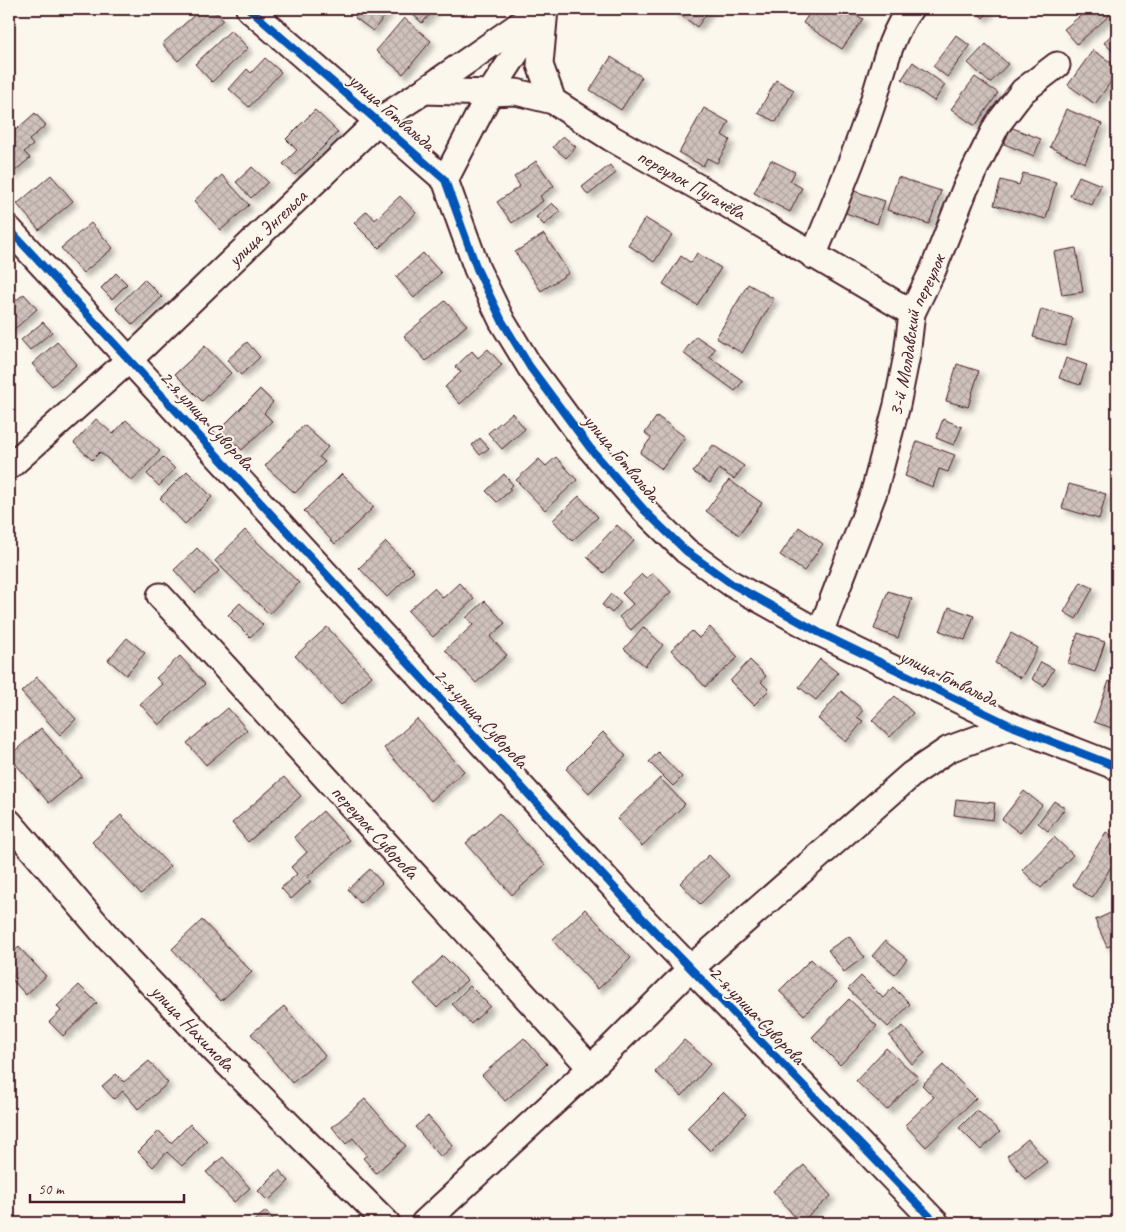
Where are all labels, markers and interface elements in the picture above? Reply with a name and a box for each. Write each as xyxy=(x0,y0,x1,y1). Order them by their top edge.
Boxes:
street label: улица Готвальда xyxy=(343,67,442,158)
street label: переулок Пугачёва xyxy=(633,143,751,225)
street label: улица Энгельса xyxy=(221,182,313,272)
street label: 3-й Молдавский переулок xyxy=(882,249,951,419)
street label: 2-я улица Суворова xyxy=(154,365,261,477)
street label: улица Готвальда xyxy=(577,408,667,508)
street label: улица Готвальда xyxy=(895,643,1004,713)
street label: 2-я улица Суворова xyxy=(428,663,535,775)
street label: переулок Суворова xyxy=(326,779,426,885)
street label: 2-я улица Суворова xyxy=(704,960,812,1071)
street label: улица Нахимова xyxy=(145,978,241,1077)
scale bar xyxy=(30,1172,184,1204)
text: 50 m xyxy=(38,1180,65,1199)

